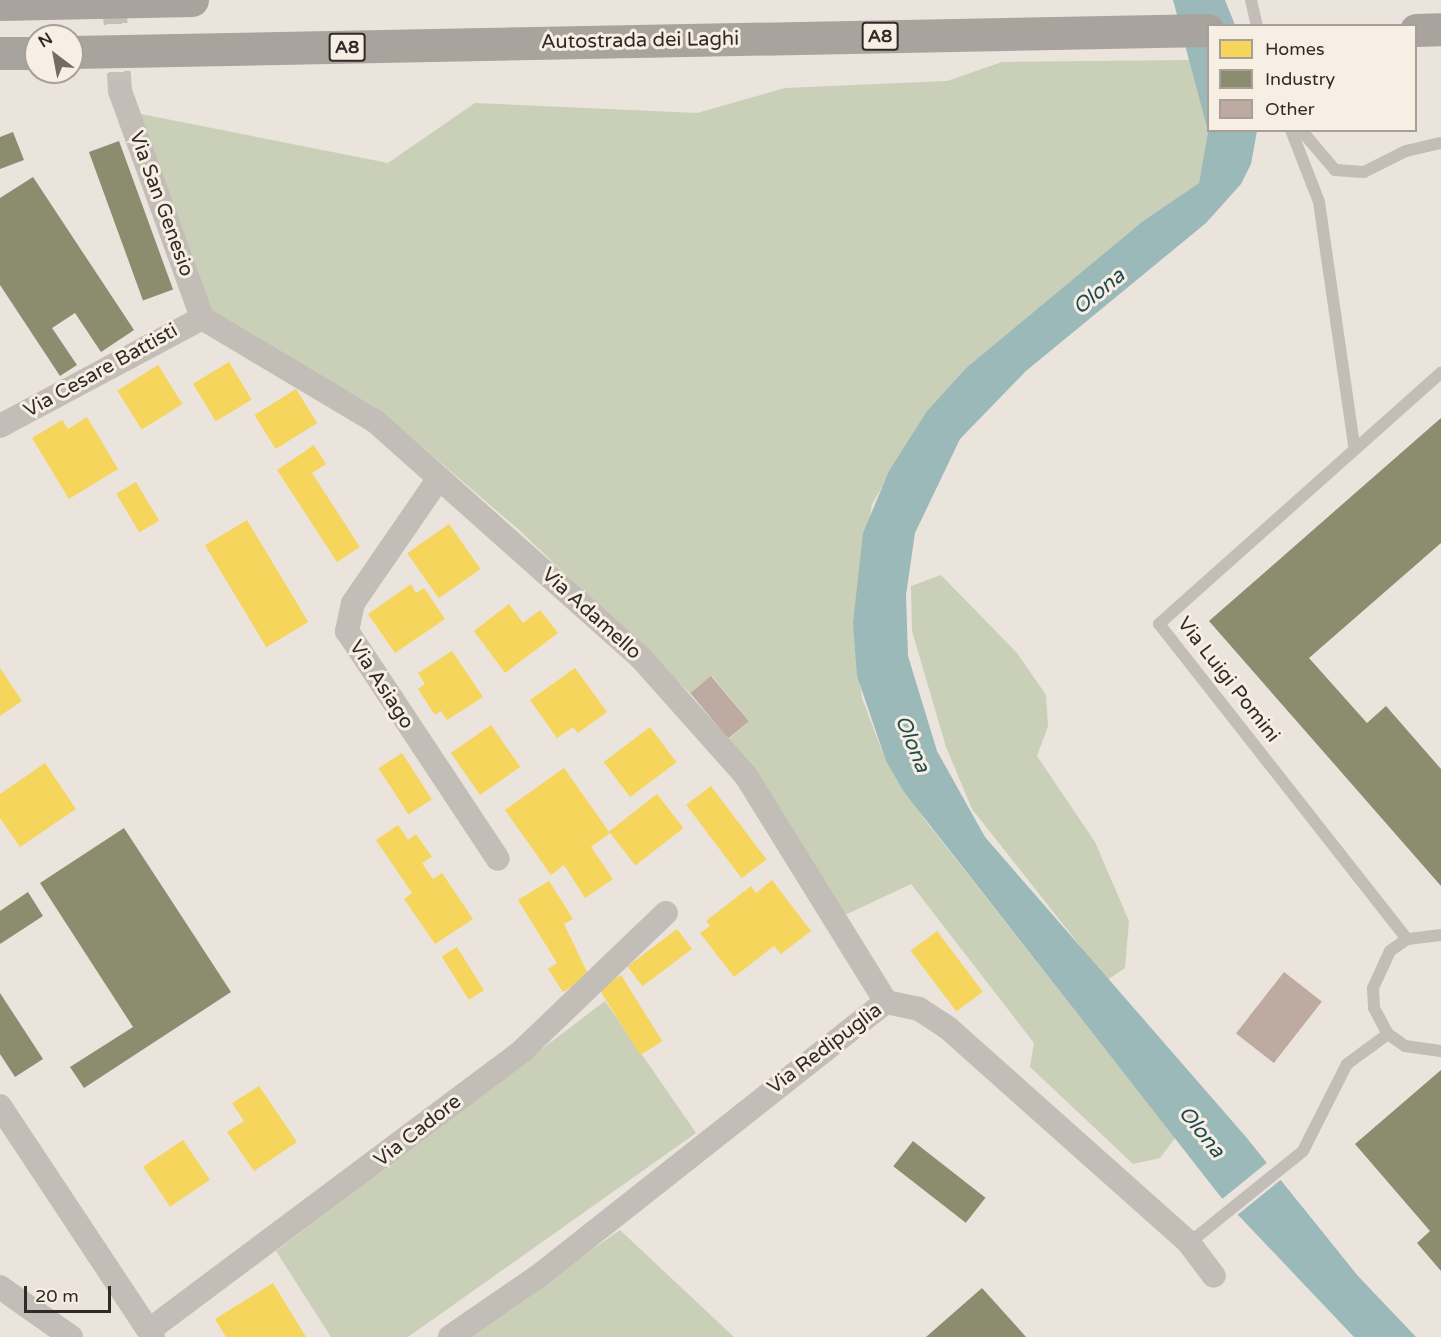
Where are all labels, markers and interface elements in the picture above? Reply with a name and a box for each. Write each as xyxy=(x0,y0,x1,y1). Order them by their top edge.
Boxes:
road number: A8 xyxy=(860,21,900,51)
north arrow xyxy=(24,24,84,84)
legend xyxy=(1207,24,1417,132)
street label: Autostrada dei Laghi xyxy=(541,27,739,55)
text: N xyxy=(35,29,56,52)
road number: A8 xyxy=(328,32,366,62)
text: Homes xyxy=(1265,38,1325,60)
text: Industry xyxy=(1265,68,1335,90)
text: Other xyxy=(1265,98,1315,120)
street label: Via San Genesio xyxy=(124,128,198,280)
water label: Olona xyxy=(1068,264,1130,320)
street label: Via Cesare Battisti xyxy=(20,319,182,423)
street label: Via Adamello xyxy=(536,563,646,665)
street label: Via Luigi Pomini xyxy=(1172,613,1284,747)
street label: Via Asiago xyxy=(344,636,418,734)
water label: Olona xyxy=(889,712,935,776)
street label: Via Redipuglia xyxy=(763,998,887,1100)
street label: Via Cadore xyxy=(370,1090,466,1172)
water label: Olona xyxy=(1173,1101,1229,1163)
scale bar xyxy=(27,1274,114,1312)
text: 20 m xyxy=(35,1285,79,1307)

